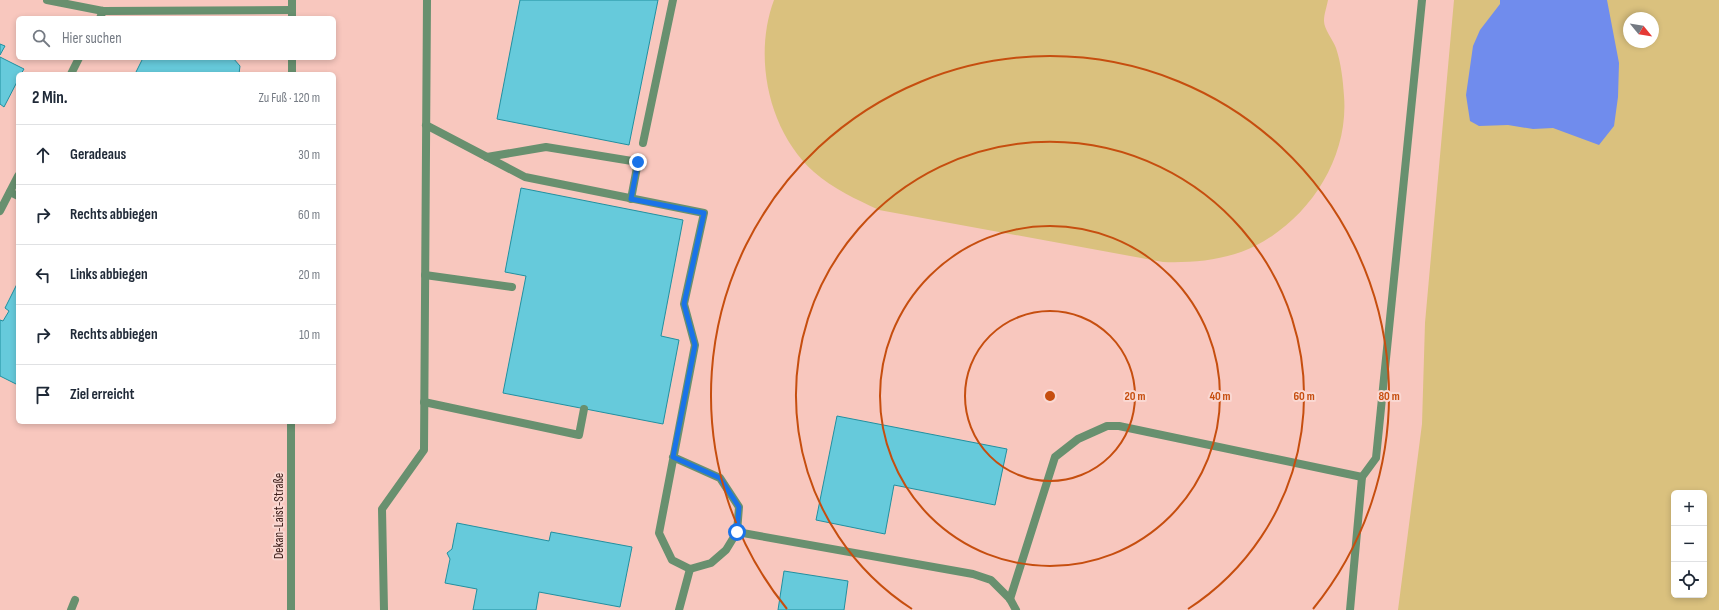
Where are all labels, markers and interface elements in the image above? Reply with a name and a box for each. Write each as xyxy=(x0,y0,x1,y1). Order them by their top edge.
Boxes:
north arrow xyxy=(1623,12,1659,48)
search box xyxy=(16,16,336,60)
icon: search xyxy=(30,27,52,49)
text: Hier suchen xyxy=(62,29,122,48)
text: 2 Min. xyxy=(32,88,68,108)
text: Zu Fuß · 120 m xyxy=(258,90,320,106)
icon: ahead xyxy=(32,144,54,166)
text: Geradeaus xyxy=(70,145,126,164)
text: 30 m xyxy=(298,147,320,163)
route end xyxy=(629,153,647,171)
icon: right xyxy=(32,204,54,226)
text: Rechts abbiegen xyxy=(70,205,158,224)
text: 60 m xyxy=(298,207,320,223)
icon: left xyxy=(32,264,54,286)
text: Links abbiegen xyxy=(70,265,148,284)
text: 20 m xyxy=(298,267,320,283)
icon: right xyxy=(32,324,54,346)
text: Rechts abbiegen xyxy=(70,325,158,344)
text: 10 m xyxy=(299,327,320,343)
icon: arrive xyxy=(32,384,54,406)
text: Ziel erreicht xyxy=(70,385,134,404)
centre of rings xyxy=(1043,389,1057,403)
text: 20 m xyxy=(1125,389,1145,404)
text: 40 m xyxy=(1209,389,1231,404)
text: 60 m xyxy=(1293,389,1315,404)
text: 80 m xyxy=(1378,389,1400,404)
street label: Dekan-Laist-Straße xyxy=(271,473,287,559)
map controls xyxy=(1671,490,1707,598)
button: + xyxy=(1671,490,1707,526)
route start xyxy=(728,523,746,541)
button: − xyxy=(1671,526,1707,562)
button: locate xyxy=(1671,562,1707,598)

